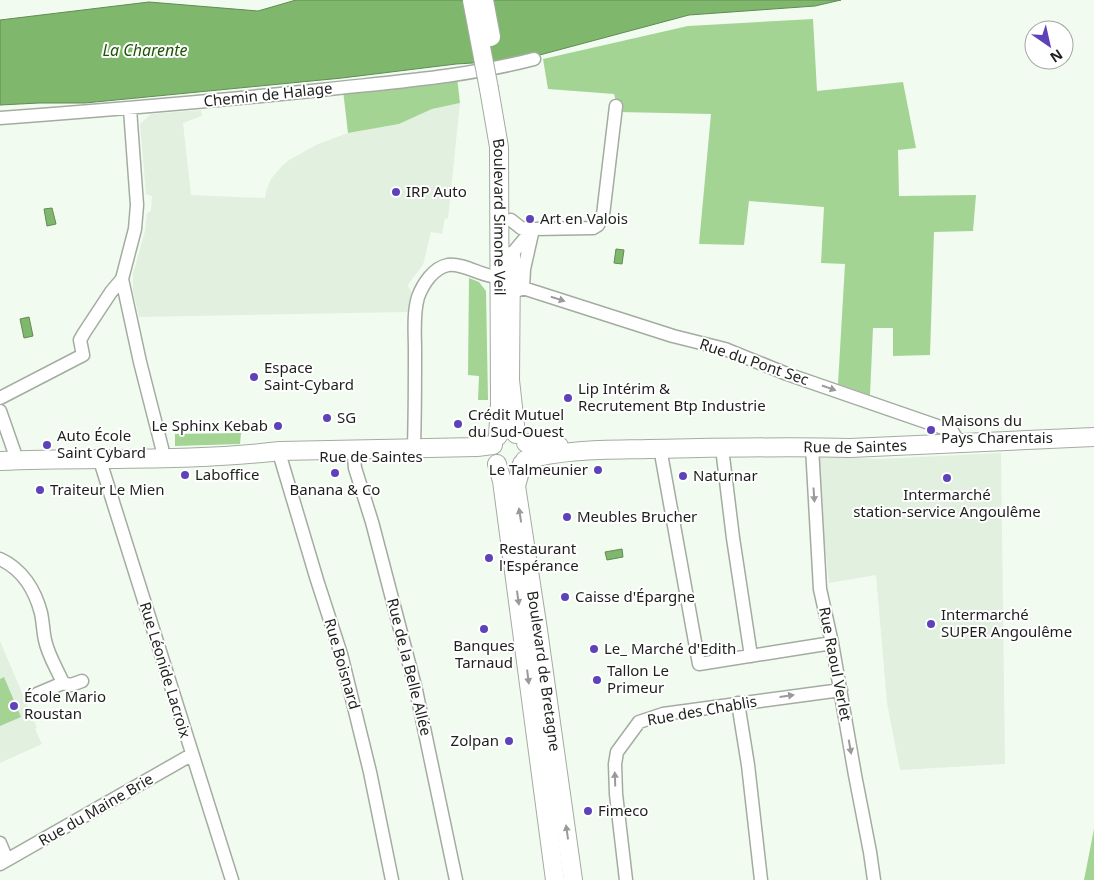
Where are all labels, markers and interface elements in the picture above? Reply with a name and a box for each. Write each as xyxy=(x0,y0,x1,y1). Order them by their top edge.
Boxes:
north arrow xyxy=(1024,20,1074,70)
water label: La Charente xyxy=(102,39,188,61)
text: N xyxy=(1047,45,1067,67)
street label: Chemin de Halage xyxy=(203,77,333,111)
street label: Boulevard Simone Veil xyxy=(489,137,511,296)
place label: IRP Auto xyxy=(406,181,467,201)
marker: IRP Auto xyxy=(390,186,402,198)
place label: Art en Valois xyxy=(540,208,628,228)
marker: Art en Valois xyxy=(524,213,536,225)
one-way arrow xyxy=(551,296,566,304)
street label: Rue du Pont Sec xyxy=(697,333,811,389)
place label: Espace Saint-Cybard xyxy=(264,357,354,394)
marker: Espace Saint-Cybard xyxy=(248,371,260,383)
place label: Lip Intérim & Recrutement Btp Industrie xyxy=(578,378,766,415)
one-way arrow xyxy=(821,384,836,392)
marker: Lip Intérim & Recrutement Btp Industrie xyxy=(562,392,574,404)
place label: Crédit Mutuel du Sud-Ouest xyxy=(468,404,565,441)
place label: SG xyxy=(337,407,356,427)
place label: Maisons du Pays Charentais xyxy=(941,410,1053,447)
marker: SG xyxy=(321,412,333,424)
place label: Le Sphinx Kebab xyxy=(151,415,268,435)
marker: Crédit Mutuel du Sud-Ouest xyxy=(452,418,464,430)
marker: Le Sphinx Kebab xyxy=(272,420,284,432)
marker: Maisons du Pays Charentais xyxy=(925,424,937,436)
place label: Auto École Saint Cybard xyxy=(57,425,146,462)
street label: Rue de Saintes xyxy=(803,434,907,457)
marker: Auto École Saint Cybard xyxy=(41,439,53,451)
street label: Rue de Saintes xyxy=(319,446,423,466)
place label: Le Talmeunier xyxy=(489,459,588,479)
place label: Laboffice xyxy=(195,464,259,484)
marker: Le Talmeunier xyxy=(592,464,604,476)
place label: Naturnar xyxy=(693,465,758,485)
marker: Banana & Co xyxy=(329,467,341,479)
marker: Laboffice xyxy=(179,469,191,481)
marker: Naturnar xyxy=(677,470,689,482)
marker: Intermarché station-service Angoulême xyxy=(941,472,953,484)
place label: Traiteur Le Mien xyxy=(50,479,164,499)
place label: Banana & Co xyxy=(290,479,380,499)
marker: Traiteur Le Mien xyxy=(34,484,46,496)
place label: Intermarché station-service Angoulême xyxy=(853,484,1041,521)
one-way arrow xyxy=(810,487,818,503)
place label: Meubles Brucher xyxy=(577,506,697,526)
one-way arrow xyxy=(516,507,524,523)
marker: Meubles Brucher xyxy=(561,511,573,523)
place label: Restaurant l'Espérance xyxy=(499,538,579,575)
marker: Restaurant l'Espérance xyxy=(483,552,495,564)
place label: Caisse d'Épargne xyxy=(575,586,695,606)
street label: Boulevard de Bretagne xyxy=(523,589,566,753)
one-way arrow xyxy=(514,591,522,607)
marker: Caisse d'Épargne xyxy=(559,591,571,603)
street label: Rue de la Belle Allée xyxy=(383,596,437,738)
street label: Rue Léonide Lacroix xyxy=(136,599,196,740)
place label: Intermarché SUPER Angoulême xyxy=(941,604,1072,641)
street label: Rue Raoul Verlet xyxy=(815,605,857,723)
street label: Rue Boisnard xyxy=(320,616,365,711)
marker: Intermarché SUPER Angoulême xyxy=(925,618,937,630)
marker: Banques Tarnaud xyxy=(478,623,490,635)
place label: Banques Tarnaud xyxy=(453,635,515,672)
place label: Le_ Marché d'Edith xyxy=(604,638,736,658)
marker: Le_ Marché d'Edith xyxy=(588,643,600,655)
place label: Tallon Le Primeur xyxy=(607,660,669,697)
one-way arrow xyxy=(524,669,532,685)
marker: Tallon Le Primeur xyxy=(591,674,603,686)
place label: École Mario Roustan xyxy=(24,686,106,723)
street label: Rue des Chablis xyxy=(645,691,758,730)
one-way arrow xyxy=(779,692,795,700)
marker: École Mario Roustan xyxy=(8,700,20,712)
place label: Zolpan xyxy=(451,730,499,750)
marker: Zolpan xyxy=(503,735,515,747)
one-way arrow xyxy=(847,739,855,755)
street label: Rue du Maine Brie xyxy=(35,768,156,850)
one-way arrow xyxy=(611,771,619,787)
place label: Fimeco xyxy=(598,800,648,820)
marker: Fimeco xyxy=(582,805,594,817)
one-way arrow xyxy=(562,823,570,839)

